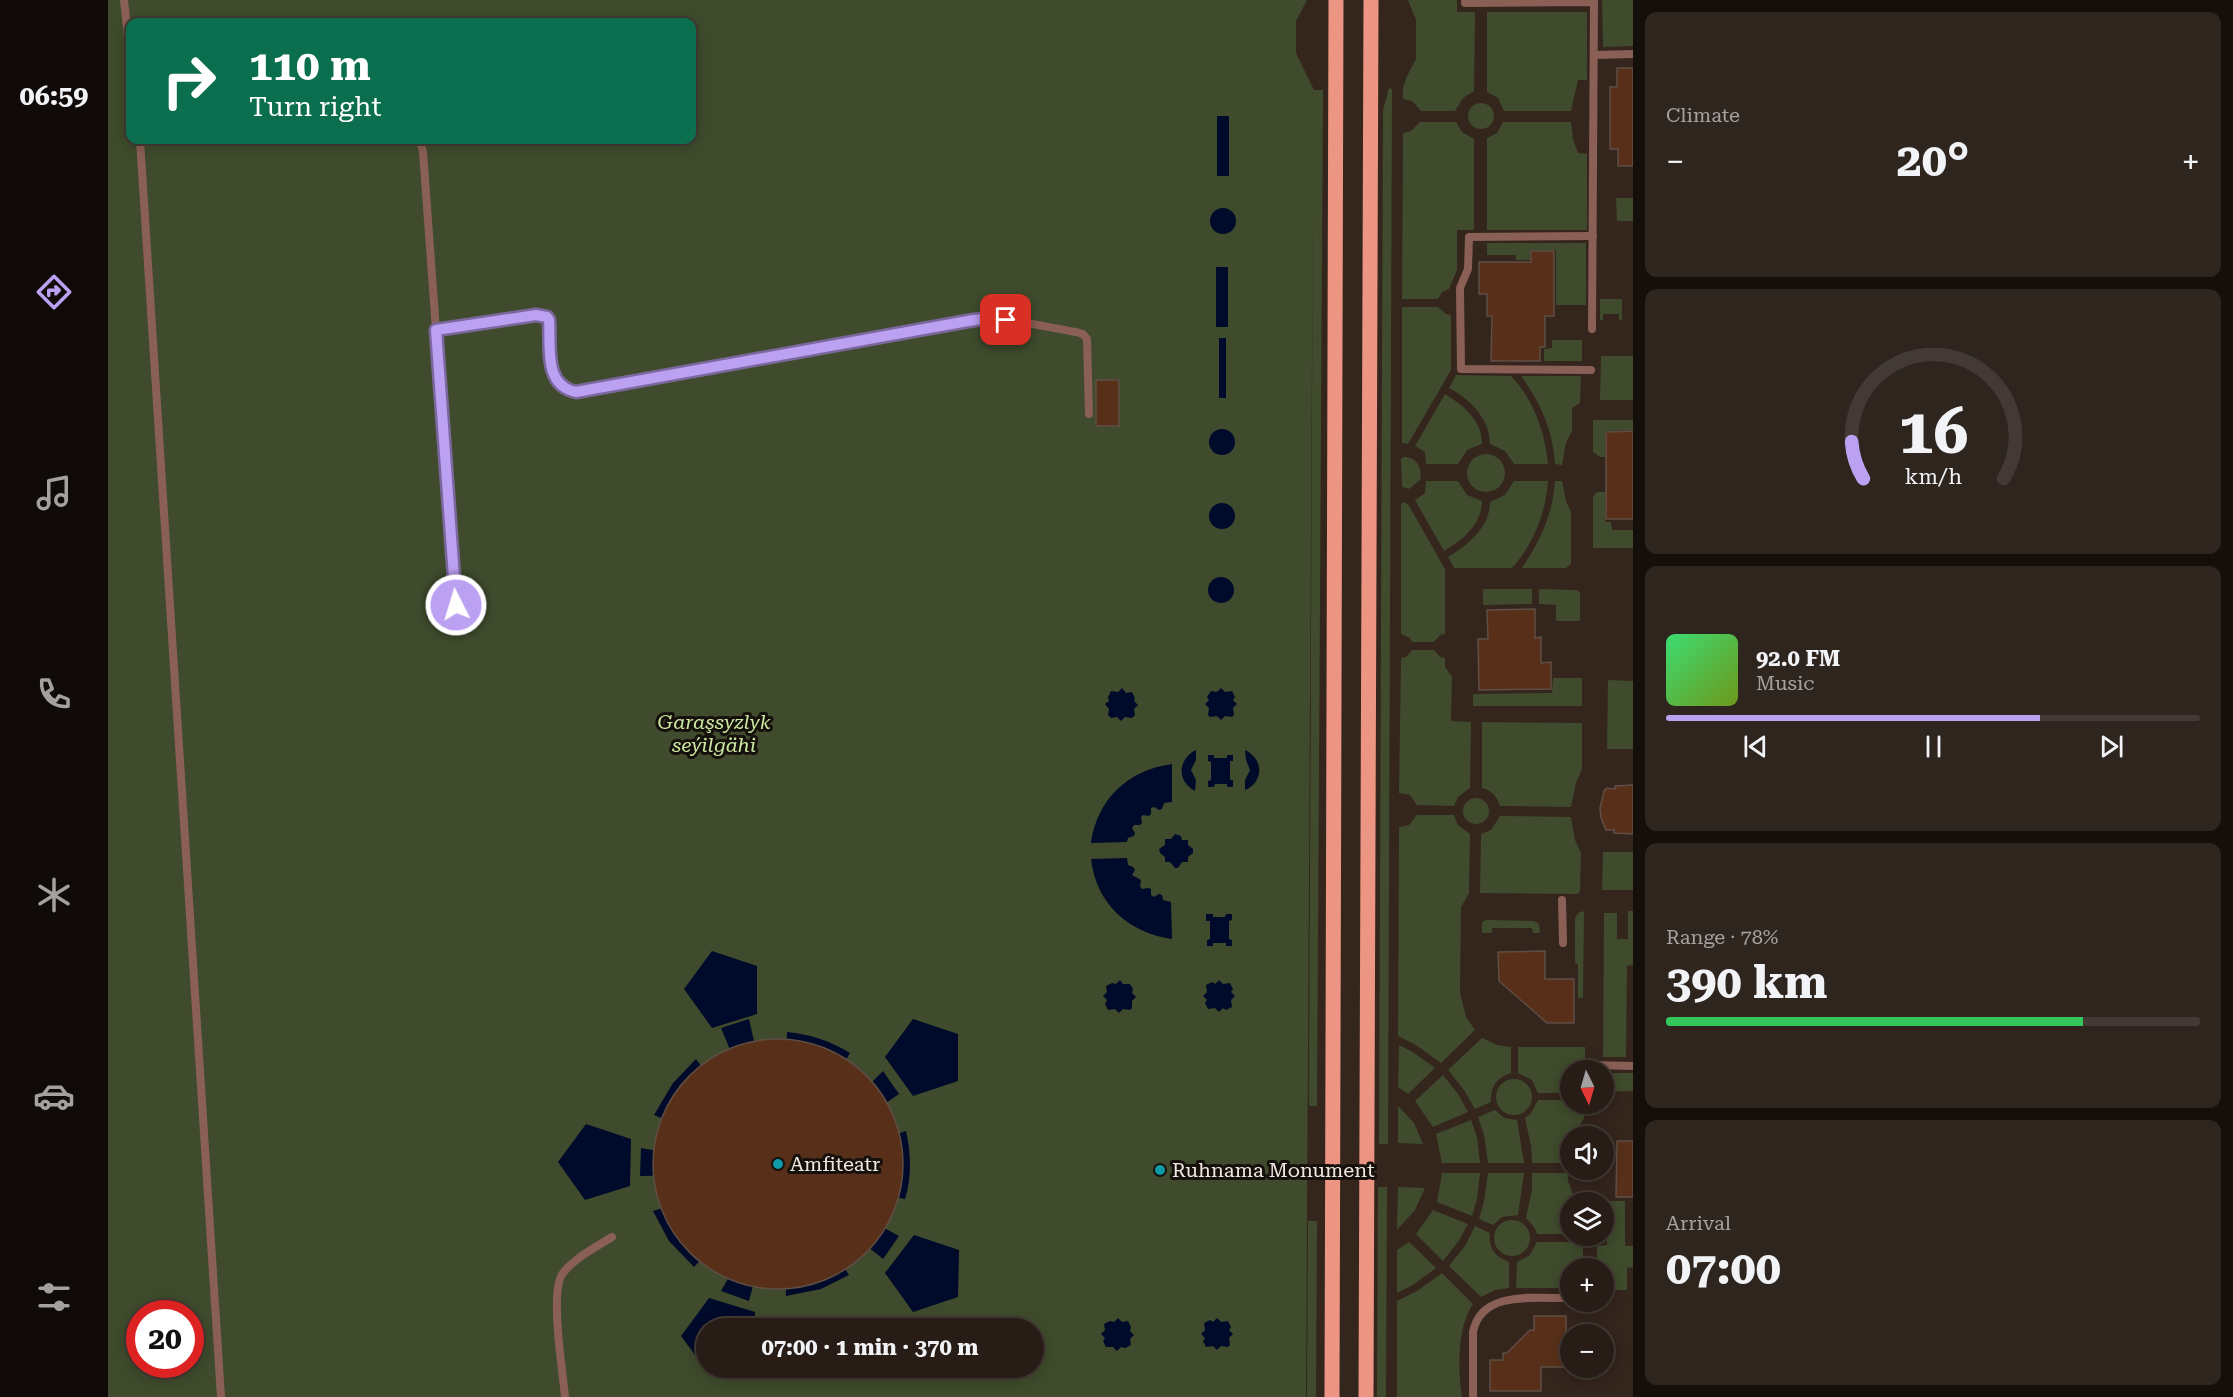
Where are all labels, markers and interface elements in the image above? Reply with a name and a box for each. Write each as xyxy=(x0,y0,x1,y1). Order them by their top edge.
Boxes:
text: 110 m xyxy=(249,41,371,90)
icon: right xyxy=(150,42,228,120)
text: 06:59 xyxy=(20,80,88,112)
text: Turn right xyxy=(249,91,382,123)
text: Climate xyxy=(1666,103,1740,127)
text: 20° xyxy=(1897,134,1969,187)
text: − xyxy=(1666,142,1684,181)
text: + xyxy=(2182,142,2200,181)
icon: directions xyxy=(33,271,75,313)
pin xyxy=(980,294,1031,345)
icon: arrive xyxy=(989,303,1022,336)
text: 16 xyxy=(1898,395,1968,468)
text: km/h xyxy=(1904,464,1962,489)
icon: music xyxy=(33,472,75,514)
position arrow xyxy=(424,573,488,637)
text: 92.0 FM xyxy=(1756,646,1840,671)
text: Music xyxy=(1756,671,1815,695)
icon: phone xyxy=(33,673,75,715)
park label: Garaşsyzlyk seýilgähi xyxy=(657,710,771,757)
icon: previous xyxy=(1739,730,1772,763)
icon: pause xyxy=(1917,730,1950,763)
icon: next xyxy=(2095,730,2128,763)
icon: climate xyxy=(33,874,75,916)
text: Range · 78% xyxy=(1666,925,1778,949)
text: 390 km xyxy=(1666,956,1827,1009)
north arrow xyxy=(1560,1060,1614,1114)
map controls xyxy=(1560,1060,1614,1378)
icon: car xyxy=(33,1075,75,1117)
button: sound xyxy=(1560,1126,1614,1180)
place label: Amfiteatr xyxy=(790,1152,880,1176)
marker: Amfiteatr xyxy=(771,1157,785,1171)
place label: Ruhnama Monument xyxy=(1172,1158,1375,1182)
marker: Ruhnama Monument xyxy=(1153,1163,1167,1177)
button: layers xyxy=(1560,1192,1614,1246)
text: Arrival xyxy=(1666,1211,1731,1235)
text: 07:00 xyxy=(1666,1242,1781,1295)
button: + xyxy=(1560,1258,1614,1312)
icon: filters xyxy=(33,1276,75,1318)
speed limit sign: 20 xyxy=(126,1300,204,1378)
button: − xyxy=(1560,1324,1614,1378)
text: 07:00 · 1 min · 370 m xyxy=(761,1335,979,1360)

